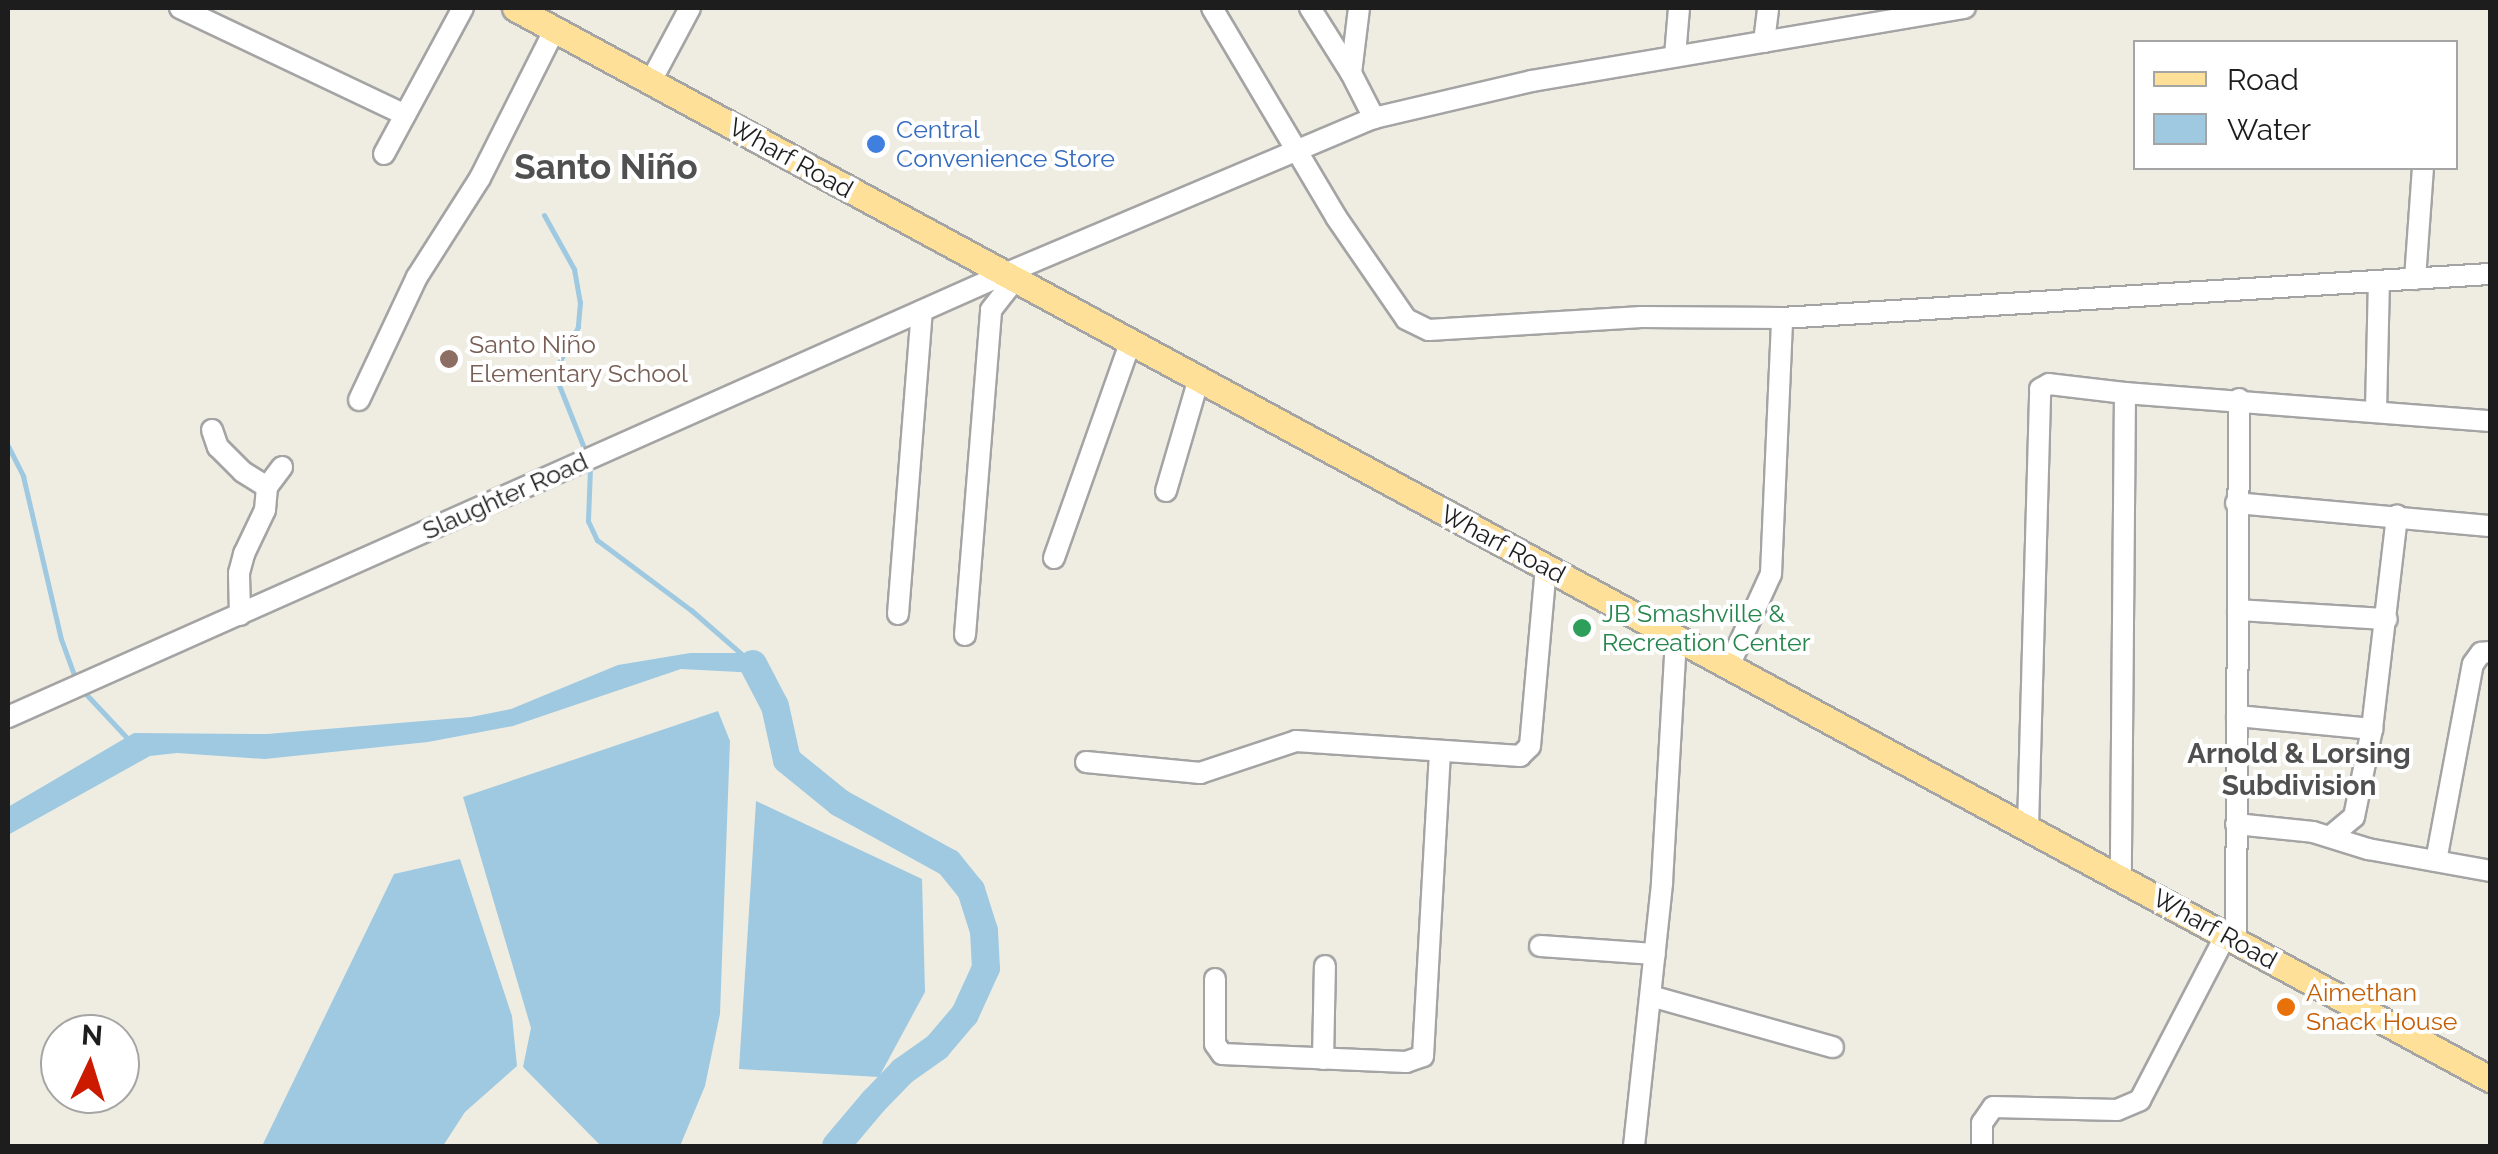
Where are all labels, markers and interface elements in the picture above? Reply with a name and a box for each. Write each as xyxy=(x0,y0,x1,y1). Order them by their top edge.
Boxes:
legend xyxy=(2133,40,2458,170)
text: Road xyxy=(2227,62,2299,97)
street label: Wharf Road xyxy=(724,111,858,205)
text: Water xyxy=(2227,112,2311,147)
place label: Central Convenience Store xyxy=(896,115,1115,174)
marker: Central Convenience Store xyxy=(865,133,887,155)
district label: Santo Niño xyxy=(514,146,698,188)
place label: Santo Niño Elementary School xyxy=(469,330,689,389)
marker: Santo Niño Elementary School xyxy=(438,348,460,370)
street label: Slaughter Road xyxy=(417,446,593,546)
street label: Wharf Road xyxy=(1435,498,1571,590)
place label: JB Smashville & Recreation Center xyxy=(1602,599,1810,658)
marker: JB Smashville & Recreation Center xyxy=(1571,617,1593,639)
district label: Arnold & Lorsing Subdivision xyxy=(2187,737,2411,803)
street label: Wharf Road xyxy=(2148,882,2282,976)
place label: Aimethan Snack House xyxy=(2306,978,2457,1037)
marker: Aimethan Snack House xyxy=(2275,996,2297,1018)
north arrow xyxy=(40,1014,140,1114)
text: N xyxy=(80,1018,104,1053)

